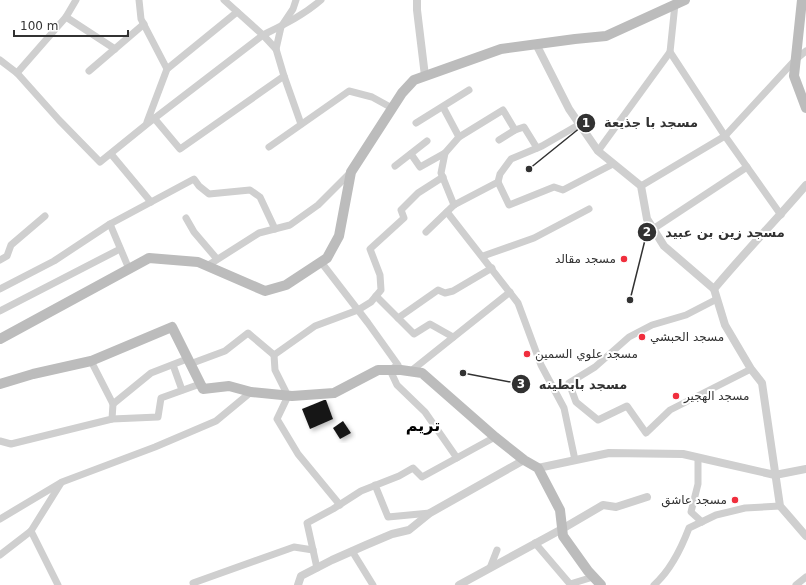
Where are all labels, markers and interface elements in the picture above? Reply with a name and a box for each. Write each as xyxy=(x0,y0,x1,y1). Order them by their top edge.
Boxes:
scale bar xyxy=(14,12,128,38)
text: 100 m xyxy=(20,19,58,33)
callout: مسجد با جذيعة xyxy=(576,110,706,135)
text: مسجد با جذيعة xyxy=(604,115,698,130)
text: 1 xyxy=(582,116,590,130)
callout: مسجد زين بن عبيد xyxy=(637,220,792,245)
text: 2 xyxy=(643,225,651,239)
text: مسجد زين بن عبيد xyxy=(665,225,785,240)
place label: مسجد مقالد xyxy=(555,252,616,266)
marker: مسجد مقالد xyxy=(619,254,629,264)
place label: مسجد الحبشي xyxy=(650,330,724,344)
marker: مسجد الحبشي xyxy=(637,332,647,342)
place label: مسجد علوي السمين xyxy=(535,347,638,362)
marker: مسجد علوي السمين xyxy=(522,349,532,359)
callout: مسجد بابطينه xyxy=(511,372,635,397)
text: 3 xyxy=(517,377,525,391)
text: مسجد بابطينه xyxy=(539,377,627,392)
place label: مسجد الهجير xyxy=(683,389,750,404)
marker: مسجد الهجير xyxy=(671,391,681,401)
district label: تريم xyxy=(406,416,440,435)
place label: مسجد عاشق xyxy=(661,493,727,508)
marker: مسجد عاشق xyxy=(730,495,740,505)

